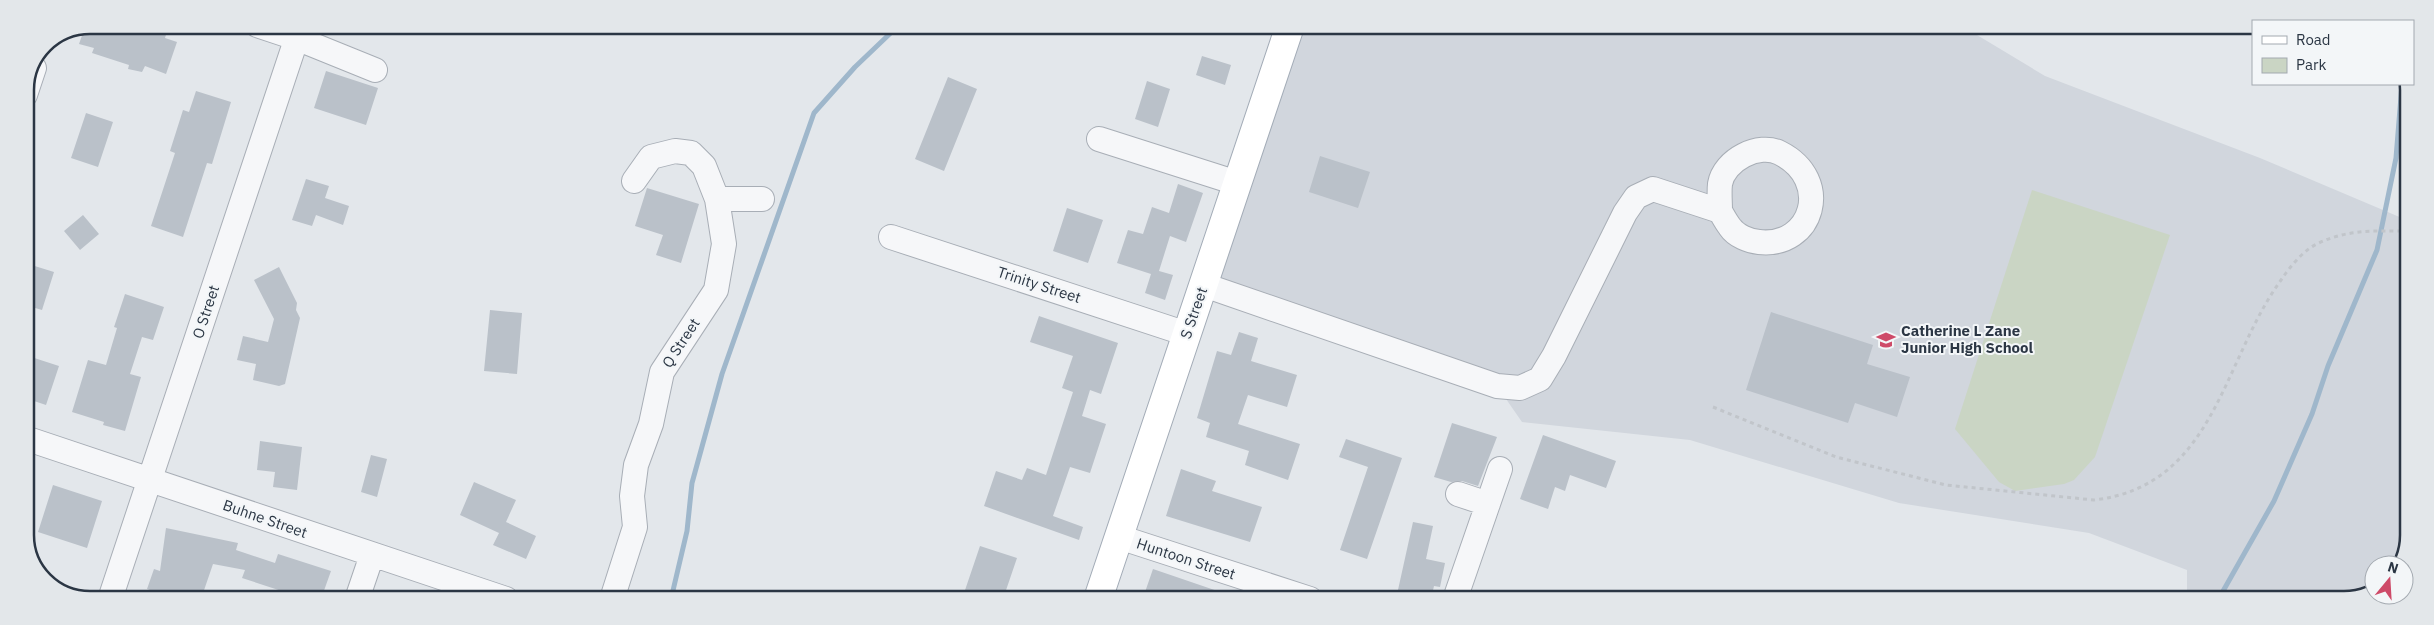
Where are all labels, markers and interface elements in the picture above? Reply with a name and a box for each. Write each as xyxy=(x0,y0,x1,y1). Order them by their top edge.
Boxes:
legend xyxy=(2252,20,2414,85)
text: Road xyxy=(2296,30,2331,49)
text: Park xyxy=(2296,55,2326,74)
street label: Trinity Street xyxy=(995,262,1083,307)
street label: O Street xyxy=(188,283,223,341)
street label: S Street xyxy=(1176,284,1211,341)
street label: Q Street xyxy=(658,314,704,371)
place label: Catherine L Zane Junior High School xyxy=(1901,321,2034,357)
school or university icon: Catherine L Zane Junior High School xyxy=(1875,329,1897,351)
street label: Buhne Street xyxy=(220,495,310,542)
street label: Huntoon Street xyxy=(1134,534,1238,583)
north arrow xyxy=(2364,555,2414,605)
text: N xyxy=(2385,558,2401,578)

